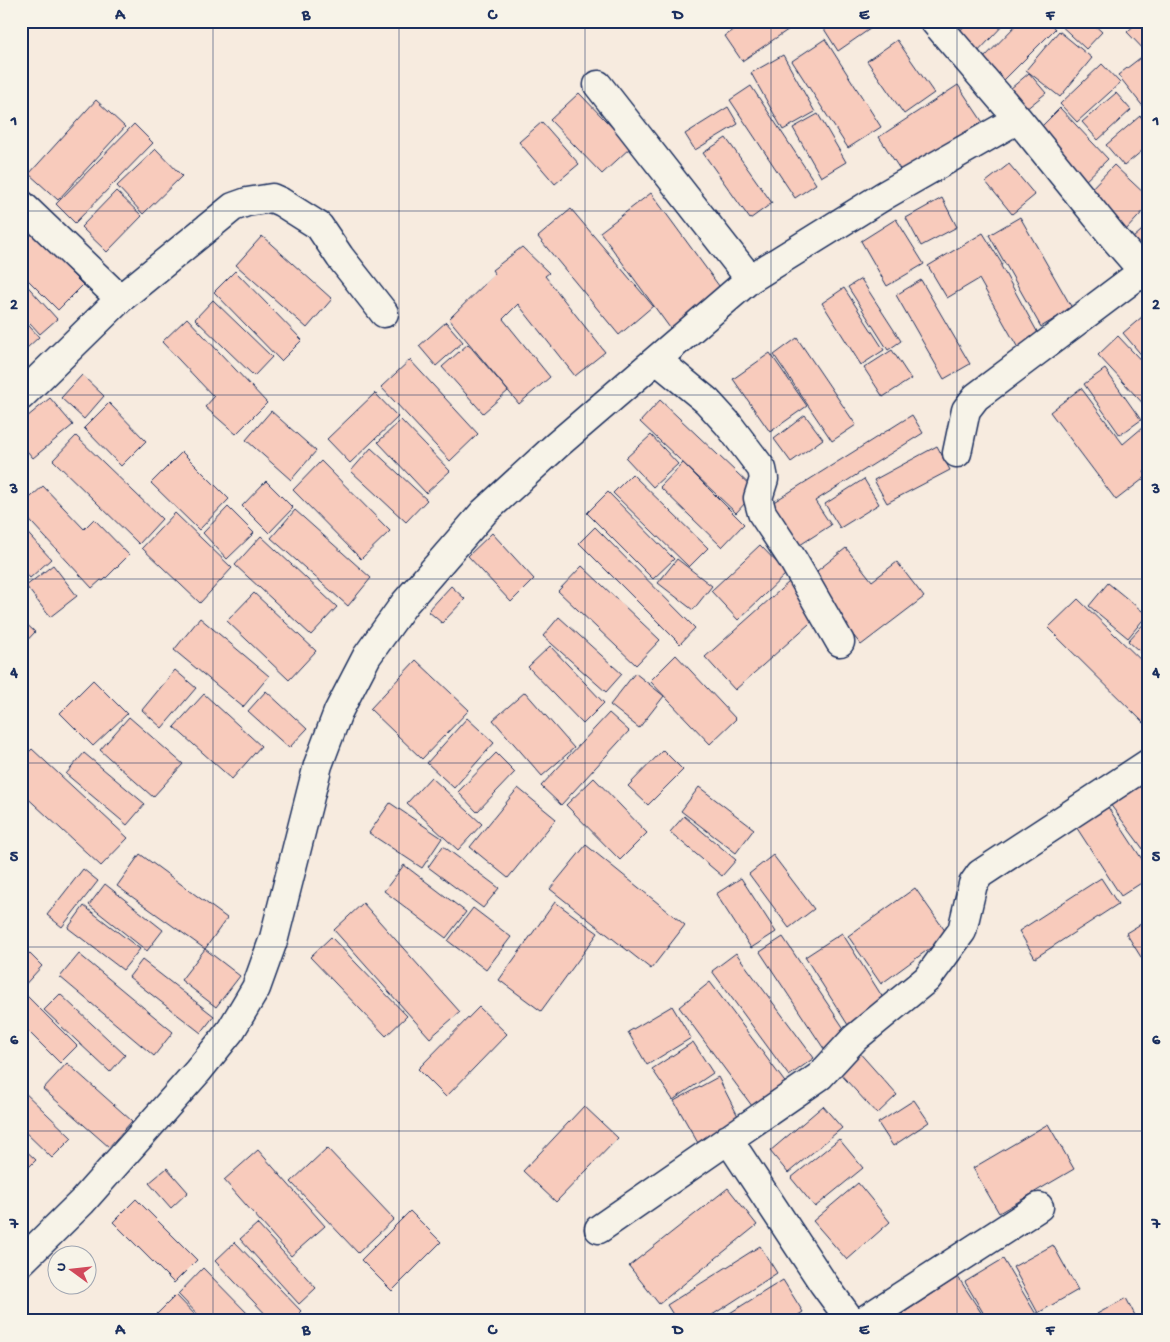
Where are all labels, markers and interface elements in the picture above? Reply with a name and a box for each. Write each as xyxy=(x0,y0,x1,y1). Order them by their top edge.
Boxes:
text: A xyxy=(114,7,126,26)
text: B xyxy=(301,7,311,26)
text: C xyxy=(487,7,498,26)
text: D xyxy=(671,7,684,26)
text: E xyxy=(859,7,870,26)
text: F xyxy=(1045,7,1056,26)
text: 1 xyxy=(10,113,17,132)
text: 1 xyxy=(1152,113,1159,132)
text: 2 xyxy=(10,297,18,316)
text: 2 xyxy=(1152,297,1160,316)
text: 3 xyxy=(9,481,18,500)
text: 3 xyxy=(1151,481,1160,500)
text: 4 xyxy=(9,665,18,684)
text: 4 xyxy=(1151,665,1160,684)
text: 5 xyxy=(10,849,19,868)
text: 5 xyxy=(1152,849,1161,868)
text: 6 xyxy=(10,1032,19,1051)
text: 6 xyxy=(1152,1032,1161,1051)
text: 7 xyxy=(9,1216,19,1235)
text: 7 xyxy=(1151,1216,1161,1235)
north arrow xyxy=(48,1244,98,1294)
text: U xyxy=(53,1261,71,1273)
text: A xyxy=(114,1322,126,1341)
text: B xyxy=(301,1322,311,1341)
text: C xyxy=(487,1322,498,1341)
text: D xyxy=(671,1322,684,1341)
text: E xyxy=(859,1322,870,1341)
text: F xyxy=(1045,1322,1056,1341)

